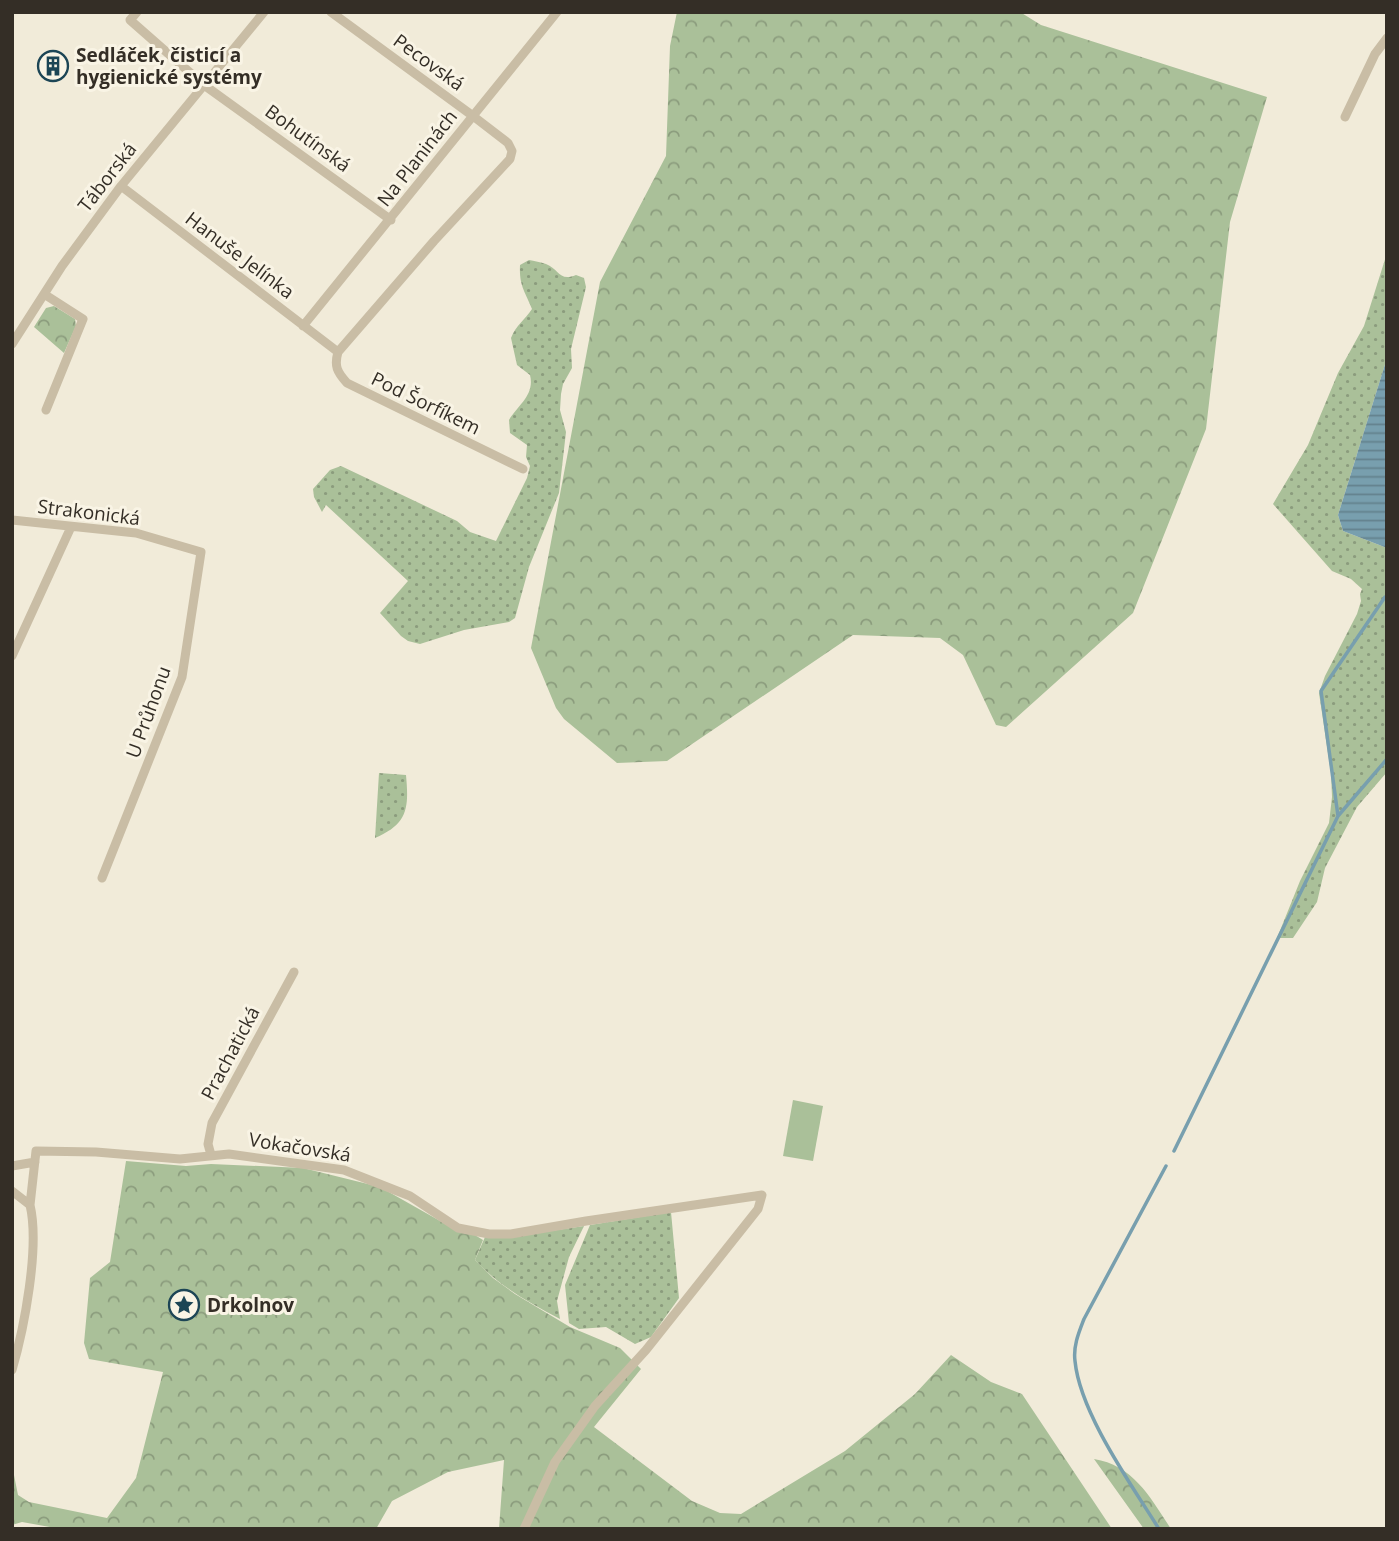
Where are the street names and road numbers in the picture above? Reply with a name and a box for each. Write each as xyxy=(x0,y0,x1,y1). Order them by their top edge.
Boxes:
street label: Pecovská xyxy=(388,27,470,97)
street label: Bohutínská xyxy=(260,98,356,178)
street label: Na Planinách xyxy=(371,104,463,212)
street label: Táborská xyxy=(72,137,142,217)
street label: Hanuše Jelínka xyxy=(180,205,300,305)
street label: Pod Šorfíkem xyxy=(367,365,485,441)
street label: Strakonická xyxy=(36,493,142,531)
street label: U Průhonu xyxy=(119,662,177,762)
street label: Prachatická xyxy=(195,1002,265,1104)
street label: Vokačovská xyxy=(247,1126,353,1168)

